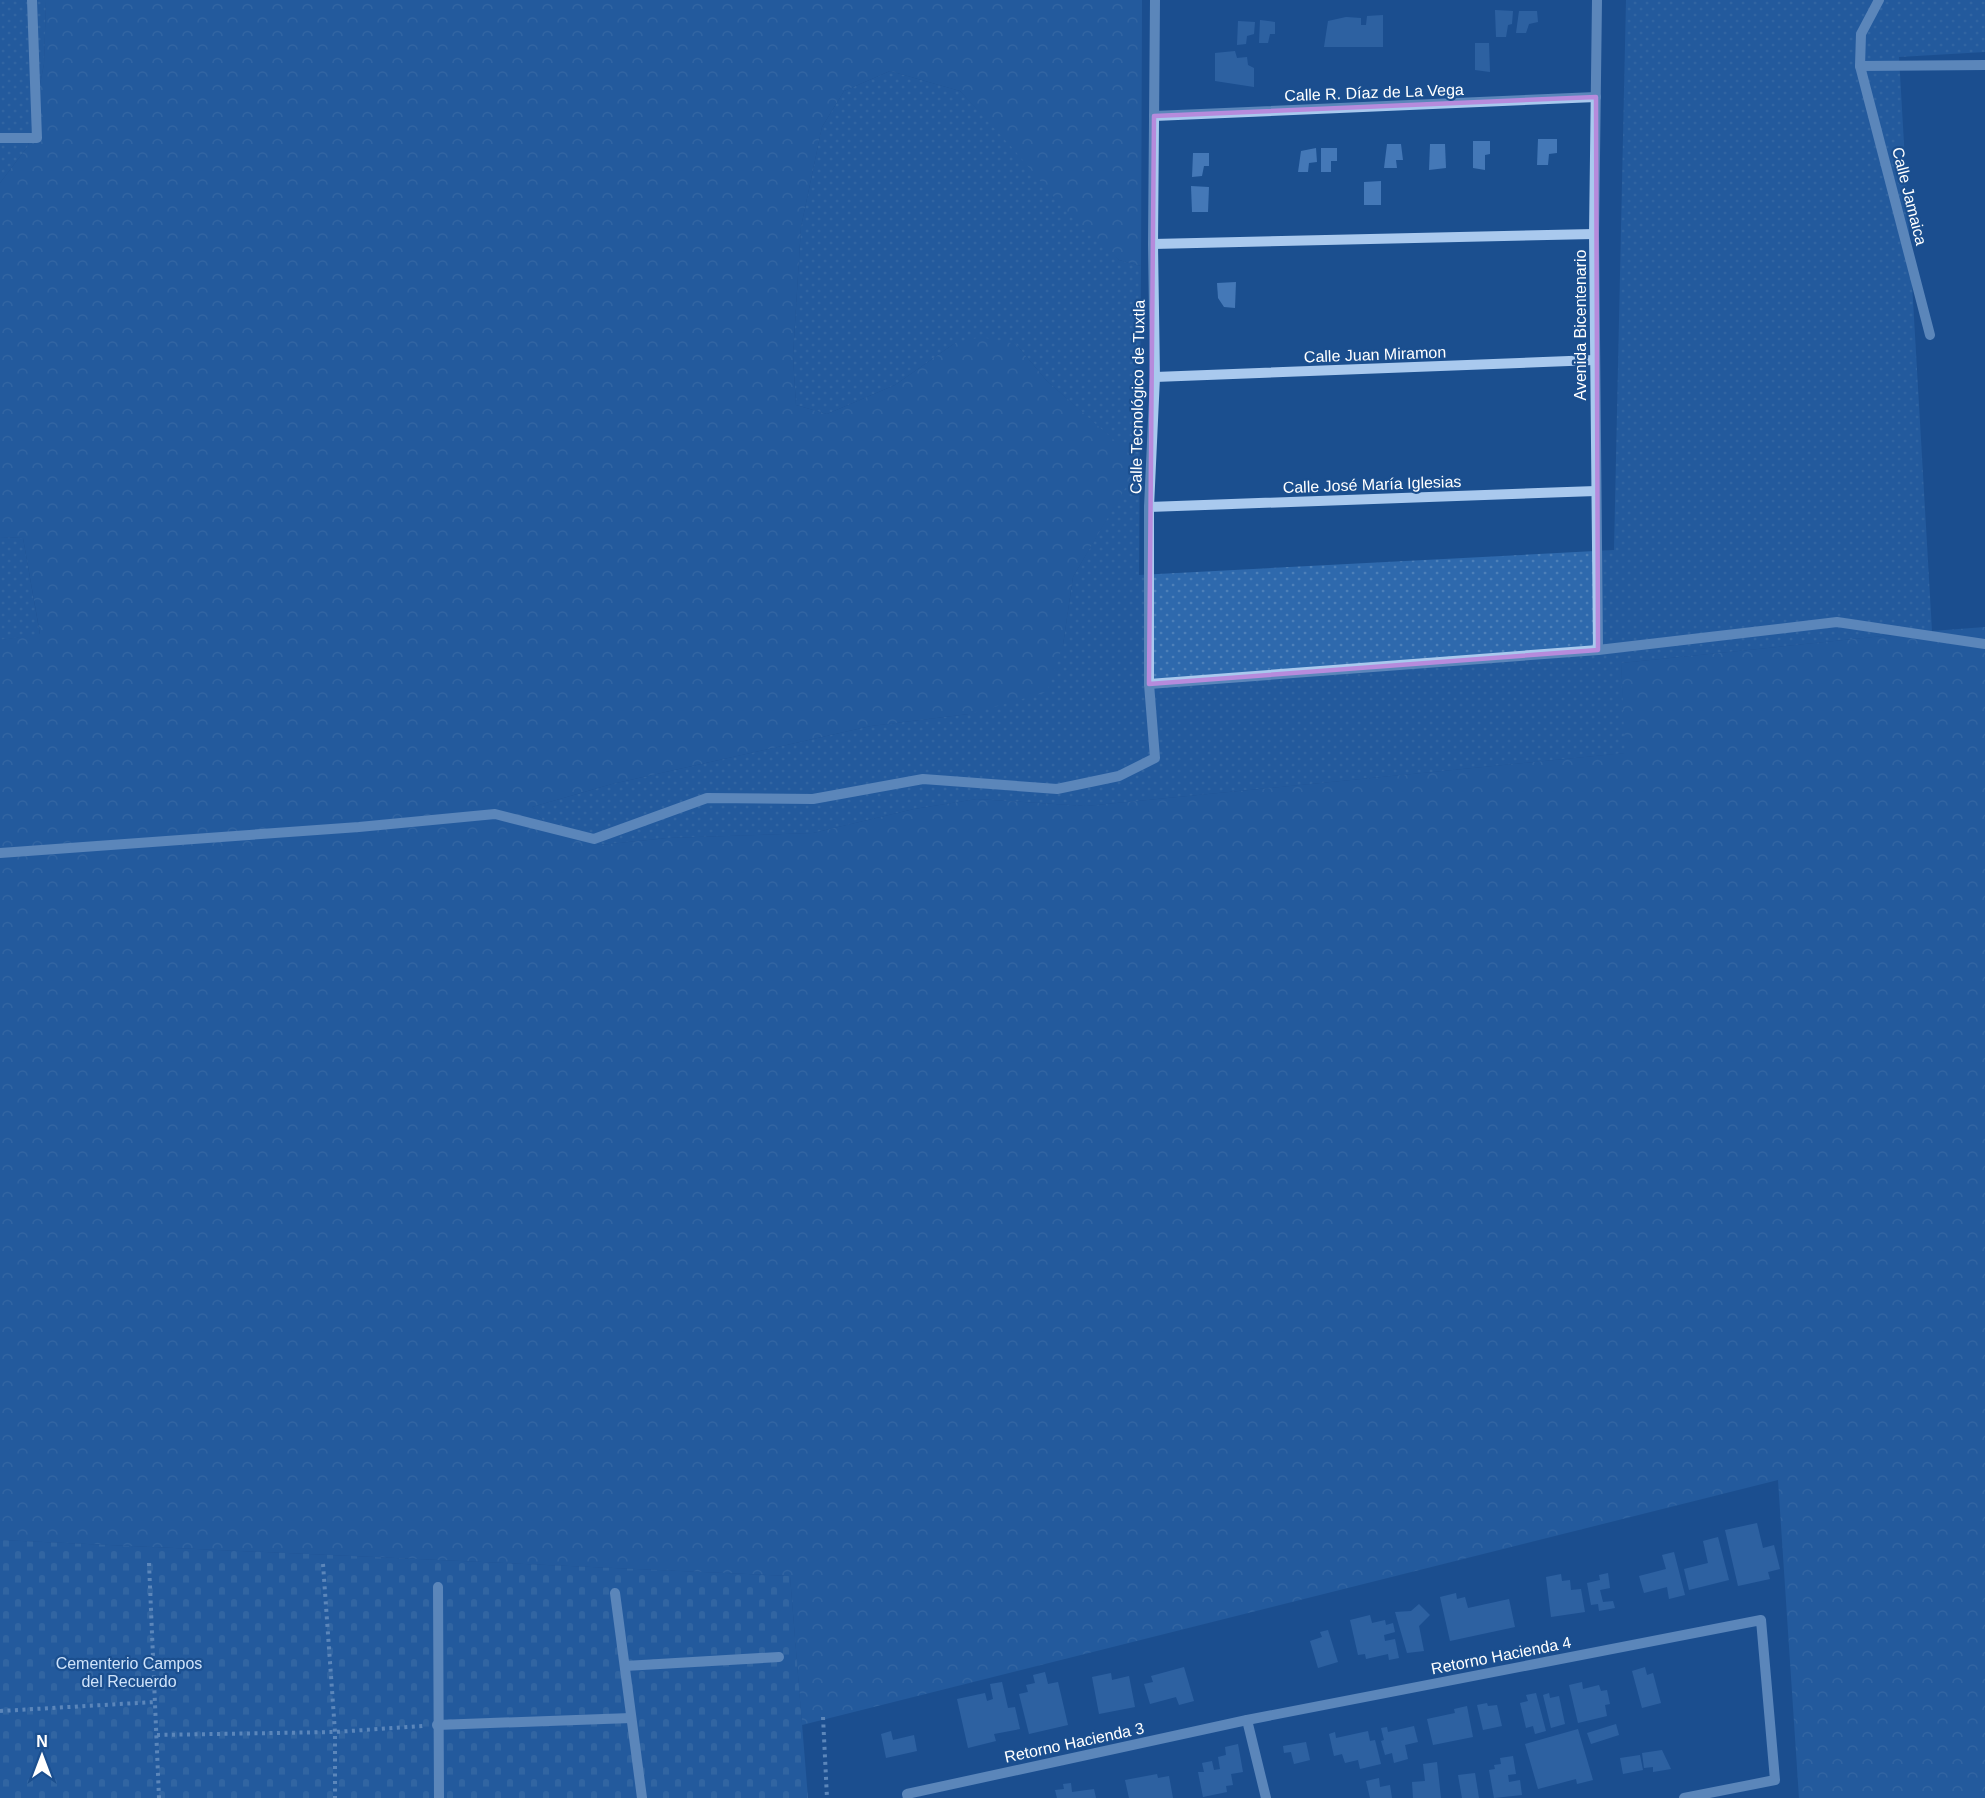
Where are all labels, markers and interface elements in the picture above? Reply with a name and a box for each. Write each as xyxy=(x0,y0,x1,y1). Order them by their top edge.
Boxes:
street label: Calle R. Díaz de La Vega xyxy=(1284,81,1464,104)
street label: Calle Jamaica xyxy=(1889,145,1930,247)
street label: Avenida Bicentenario xyxy=(1572,249,1589,400)
street label: Calle Tecnológico de Tuxtla xyxy=(1127,300,1148,494)
street label: Calle Juan Miramon xyxy=(1304,344,1446,365)
street label: Calle José María Iglesias xyxy=(1282,473,1462,496)
street label: Retorno Hacienda 4 xyxy=(1430,1634,1573,1677)
park label: Cementerio Campos del Recuerdo xyxy=(56,1655,202,1690)
street label: Retorno Hacienda 3 xyxy=(1003,1719,1146,1766)
north arrow xyxy=(12,1726,72,1786)
text: N xyxy=(36,1733,48,1750)

